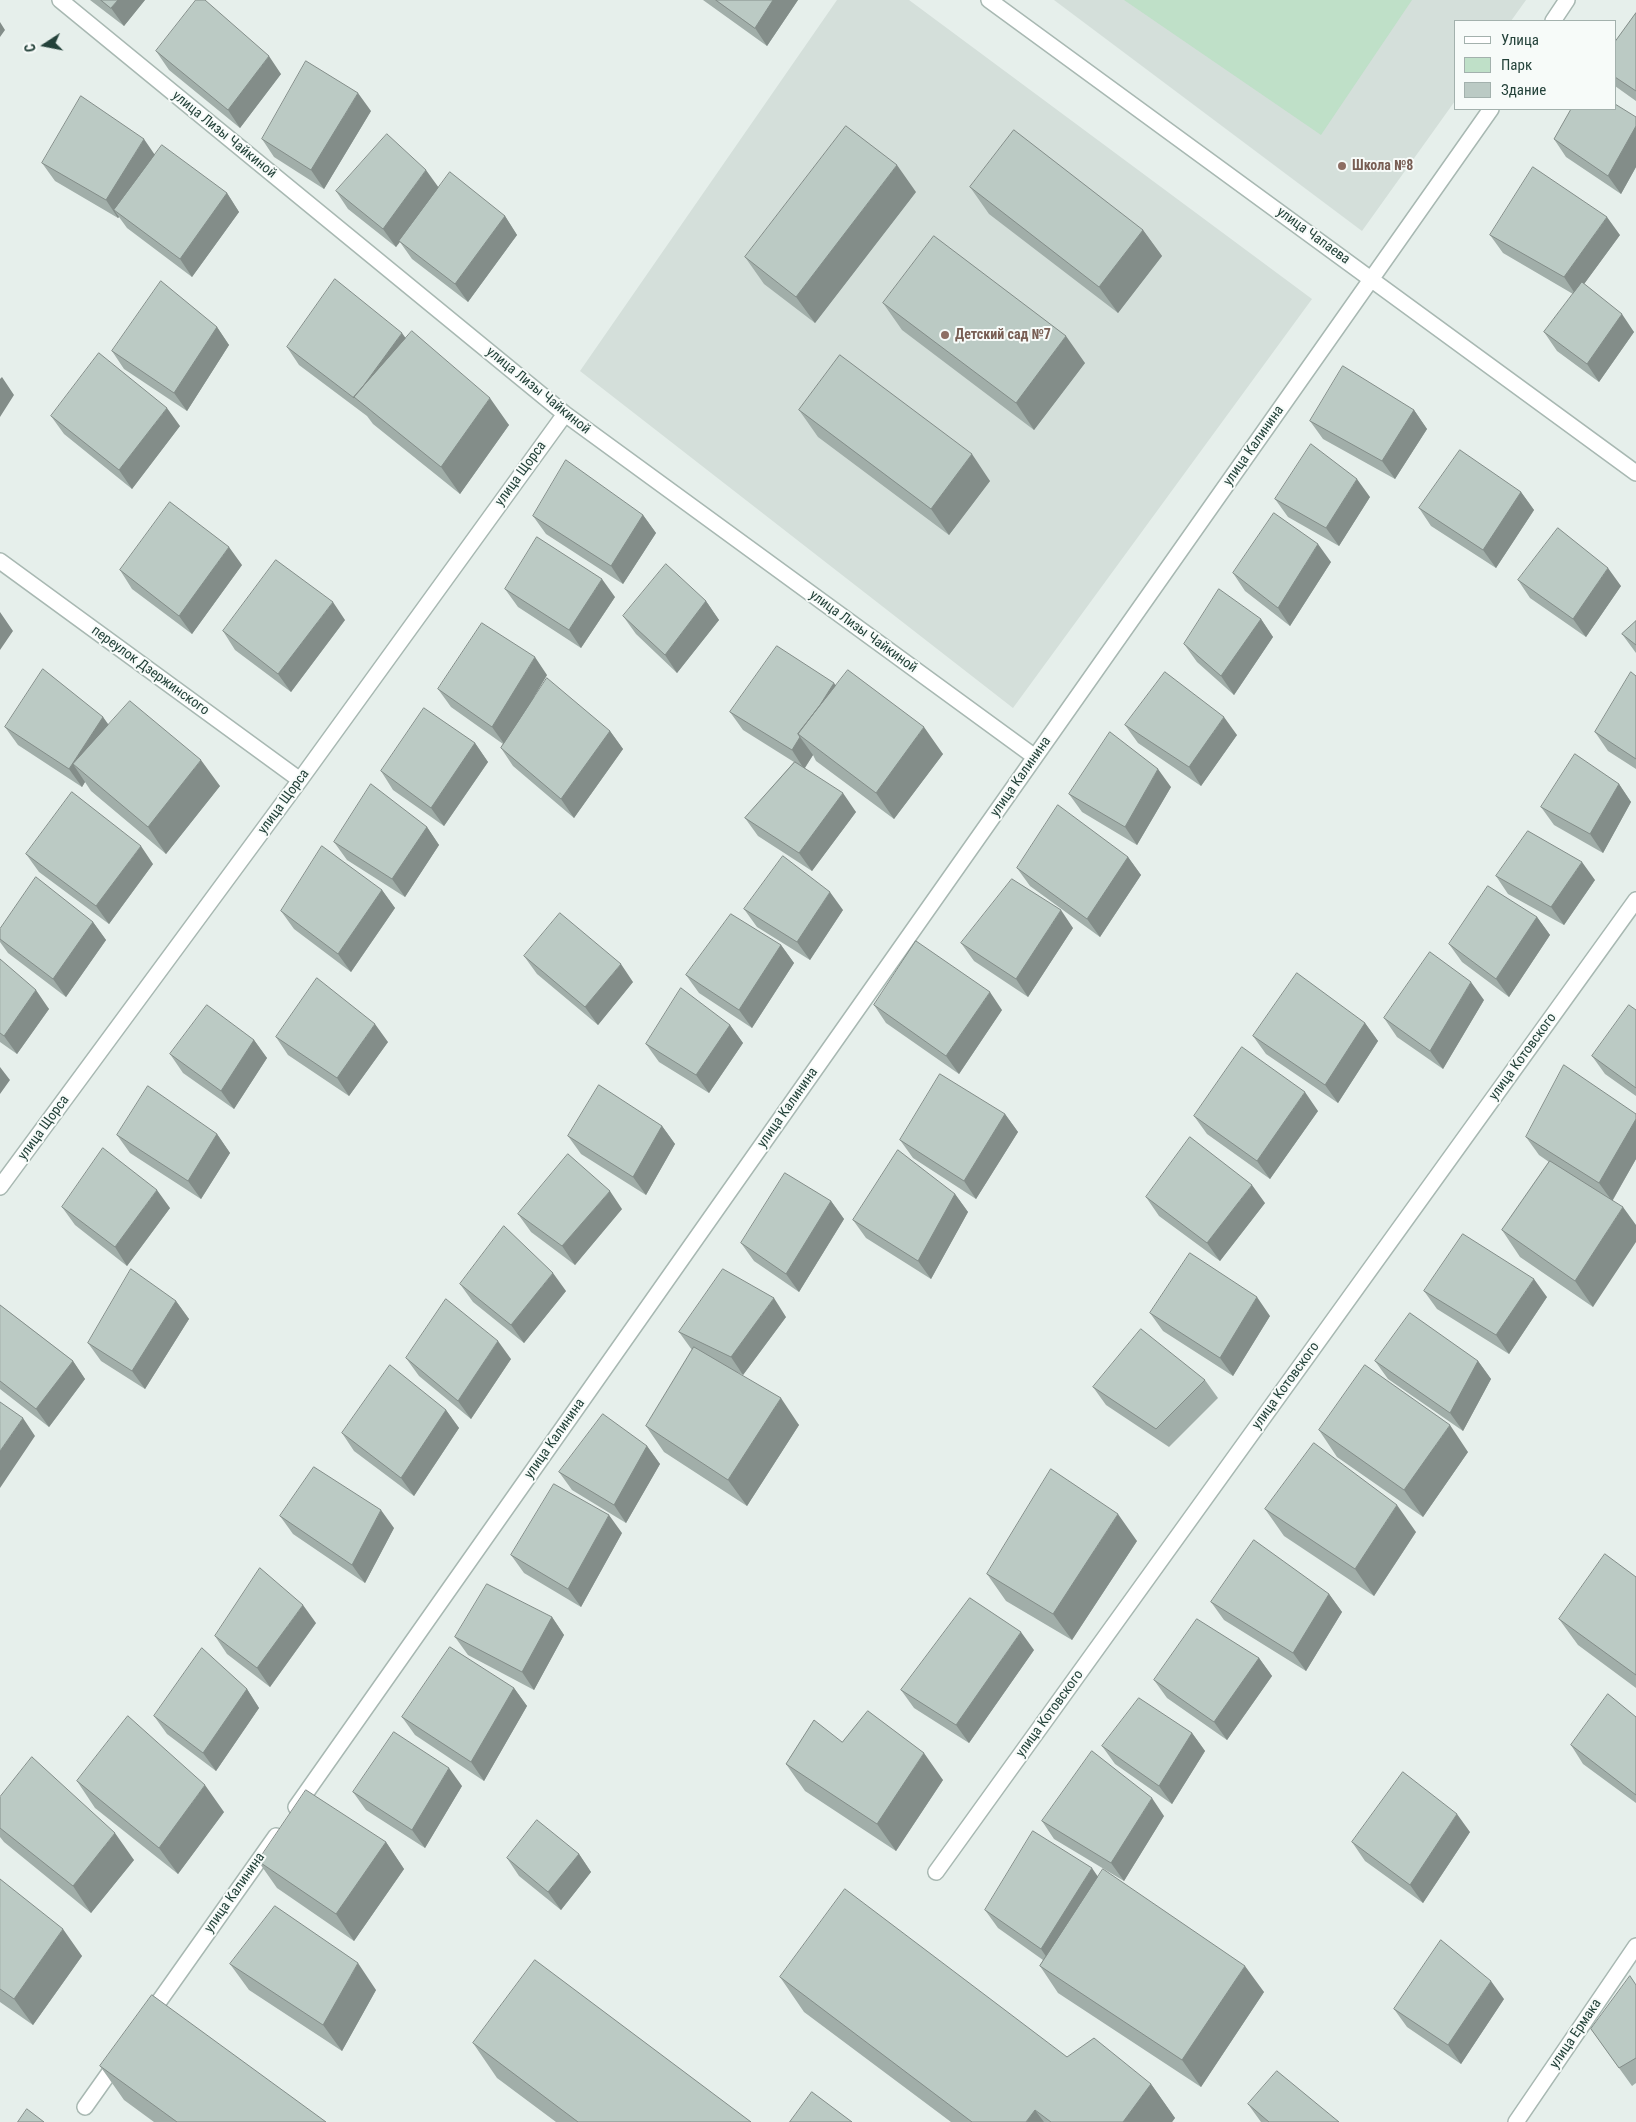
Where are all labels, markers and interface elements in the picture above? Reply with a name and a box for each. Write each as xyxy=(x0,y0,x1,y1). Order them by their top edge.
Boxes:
north arrow xyxy=(20,20,70,70)
legend xyxy=(1454,20,1616,110)
text: Улица xyxy=(1501,31,1539,49)
text: С xyxy=(22,42,39,53)
text: Парк xyxy=(1501,56,1532,74)
text: Здание xyxy=(1501,81,1546,99)
street label: улица Лизы Чайкиной xyxy=(169,88,279,182)
place label: Школа №8 xyxy=(1352,158,1413,174)
marker: Школа №8 xyxy=(1336,160,1348,172)
street label: улица Чапаева xyxy=(1273,204,1353,268)
place label: Детский сад №7 xyxy=(955,327,1051,343)
marker: Детский сад №7 xyxy=(939,329,951,341)
street label: улица Лизы Чайкиной xyxy=(483,344,593,438)
street label: улица Калинина xyxy=(1220,403,1288,489)
street label: улица Щорса xyxy=(492,438,550,510)
street label: улица Лизы Чайкиной xyxy=(806,587,920,677)
street label: переулок Дзержинского xyxy=(88,623,212,719)
street label: улица Калинина xyxy=(987,734,1055,820)
street label: улица Щорса xyxy=(255,766,313,838)
street label: улица Котовского xyxy=(1486,1010,1560,1104)
street label: улица Калинина xyxy=(754,1065,822,1151)
street label: улица Щорса xyxy=(15,1092,73,1164)
street label: улица Котовского xyxy=(1249,1339,1323,1433)
street label: улица Калинина xyxy=(521,1396,589,1482)
street label: улица Котовского xyxy=(1013,1667,1087,1761)
street label: улица Калинина xyxy=(201,1850,269,1936)
street label: улица Ермака xyxy=(1547,1996,1605,2072)

